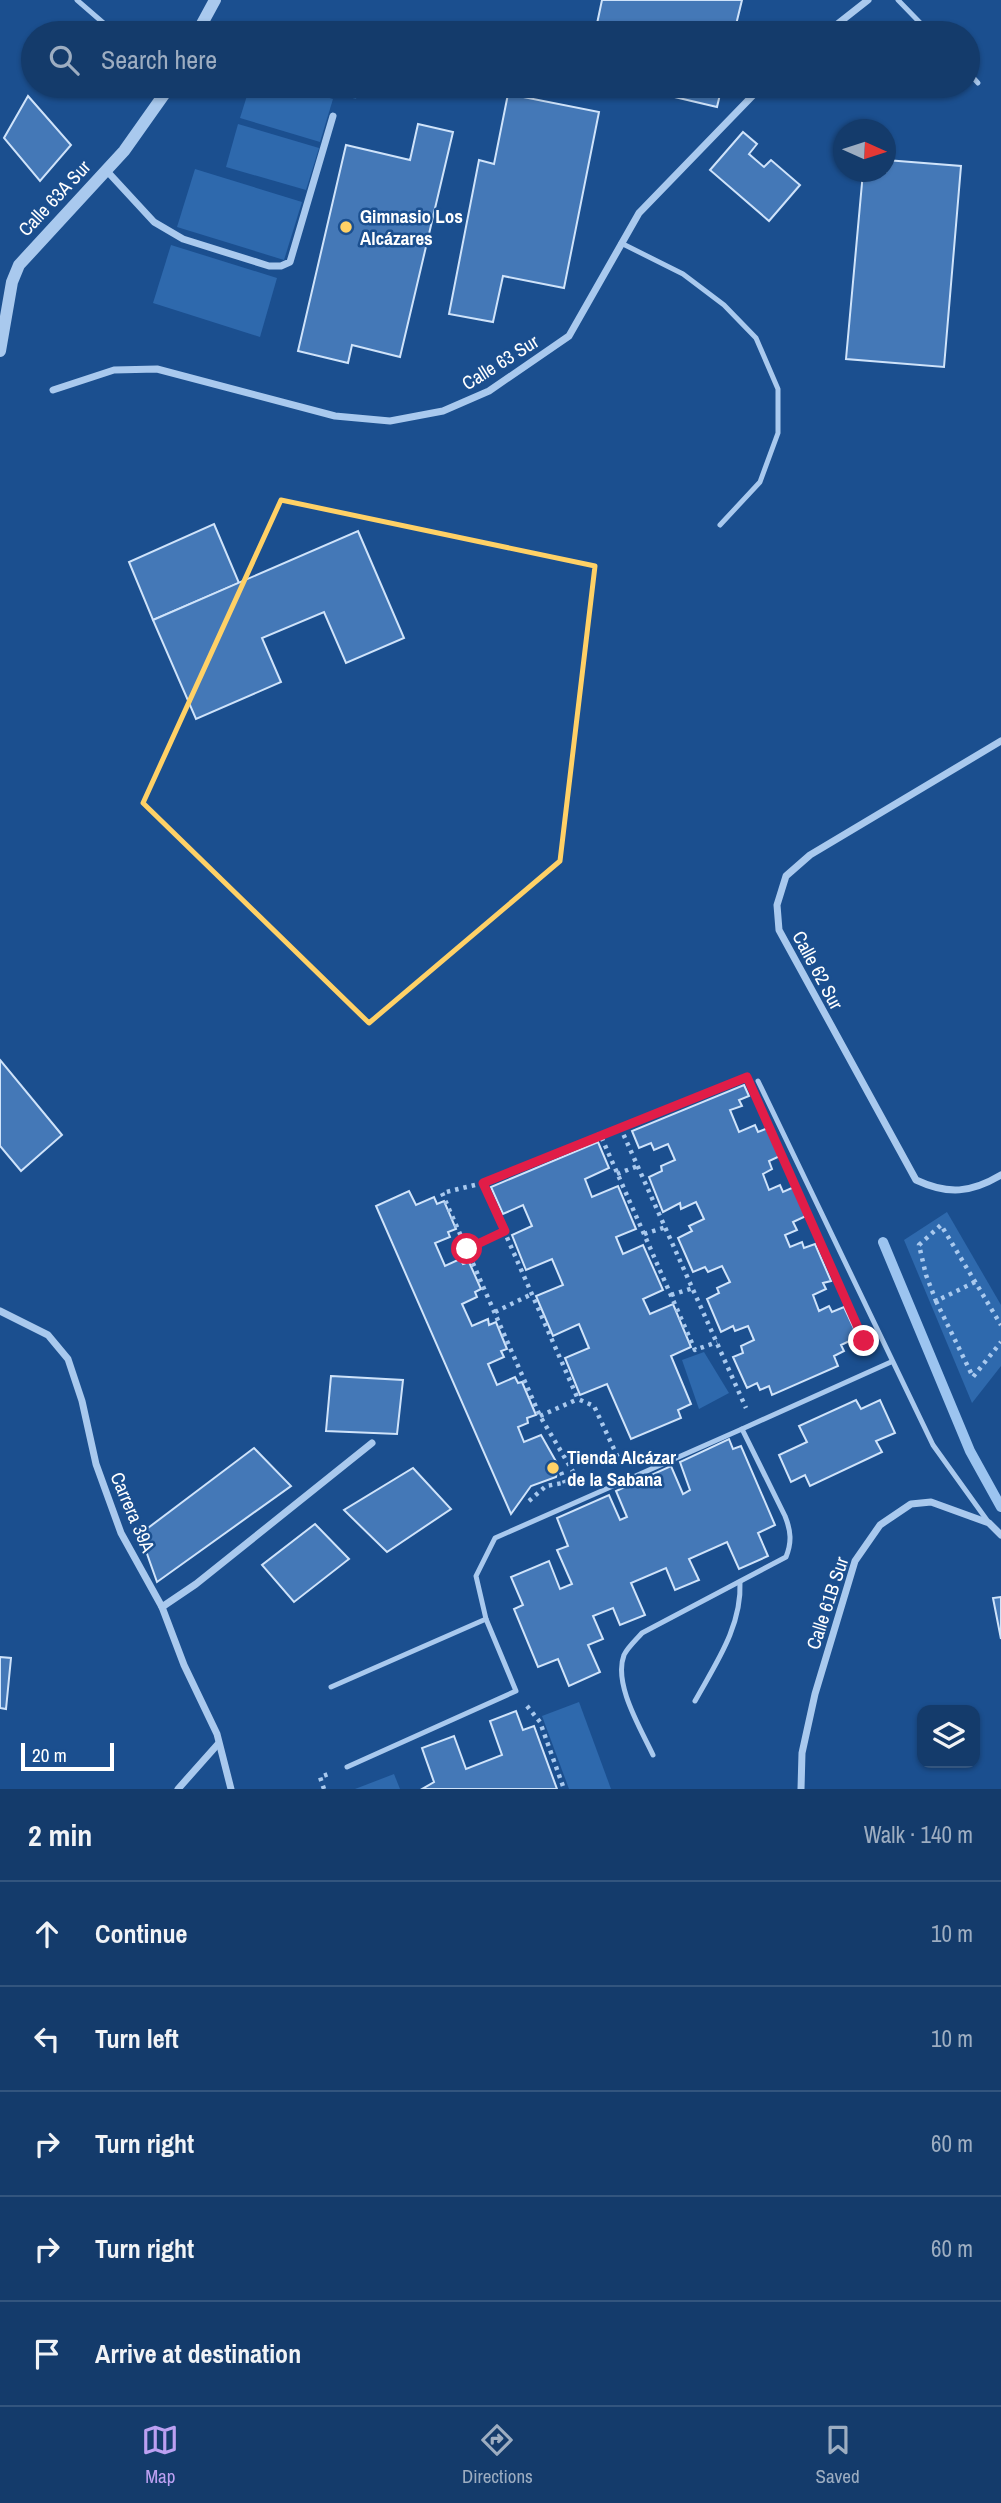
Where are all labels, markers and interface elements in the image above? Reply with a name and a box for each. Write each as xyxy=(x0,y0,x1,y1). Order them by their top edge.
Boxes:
search box xyxy=(21,21,980,98)
icon: search xyxy=(45,41,83,79)
text: Search here xyxy=(101,42,217,77)
north arrow xyxy=(833,119,896,182)
street label: Calle 63A Sur xyxy=(12,154,97,242)
place label: Gimnasio Los Alcázares xyxy=(360,203,463,251)
marker: Gimnasio Los Alcázares xyxy=(338,219,354,235)
street label: Calle 63 Sur xyxy=(457,328,544,396)
street label: Calle 62 Sur xyxy=(786,926,850,1015)
route start xyxy=(451,1233,482,1264)
route end xyxy=(848,1325,879,1356)
place label: Tienda Alcázar de la Sabana xyxy=(567,1444,676,1492)
marker: Tienda Alcázar de la Sabana xyxy=(545,1460,561,1476)
street label: Carrera 39A xyxy=(104,1468,162,1557)
street label: Calle 61B Sur xyxy=(800,1553,854,1653)
map controls xyxy=(917,1705,980,1768)
button: layers xyxy=(917,1705,980,1768)
scale bar xyxy=(21,1740,114,1772)
text: 20 m xyxy=(32,1742,67,1768)
text: 2 min xyxy=(28,1815,92,1855)
text: Walk · 140 m xyxy=(864,1819,973,1850)
icon: ahead xyxy=(28,1915,66,1953)
text: Continue xyxy=(95,1916,187,1951)
text: 10 m xyxy=(931,1918,973,1949)
icon: left xyxy=(28,2020,66,2058)
text: Turn left xyxy=(95,2021,179,2056)
text: 10 m xyxy=(931,2023,973,2054)
icon: right xyxy=(28,2125,66,2163)
text: Turn right xyxy=(95,2126,194,2161)
text: 60 m xyxy=(931,2128,973,2159)
icon: right xyxy=(28,2230,66,2268)
text: Turn right xyxy=(95,2231,194,2266)
text: 60 m xyxy=(931,2233,973,2264)
icon: arrive xyxy=(28,2335,66,2373)
text: Arrive at destination xyxy=(95,2336,301,2371)
tab: Map xyxy=(141,2421,179,2489)
tab: Directions xyxy=(462,2421,533,2489)
tab: Saved xyxy=(816,2421,860,2489)

